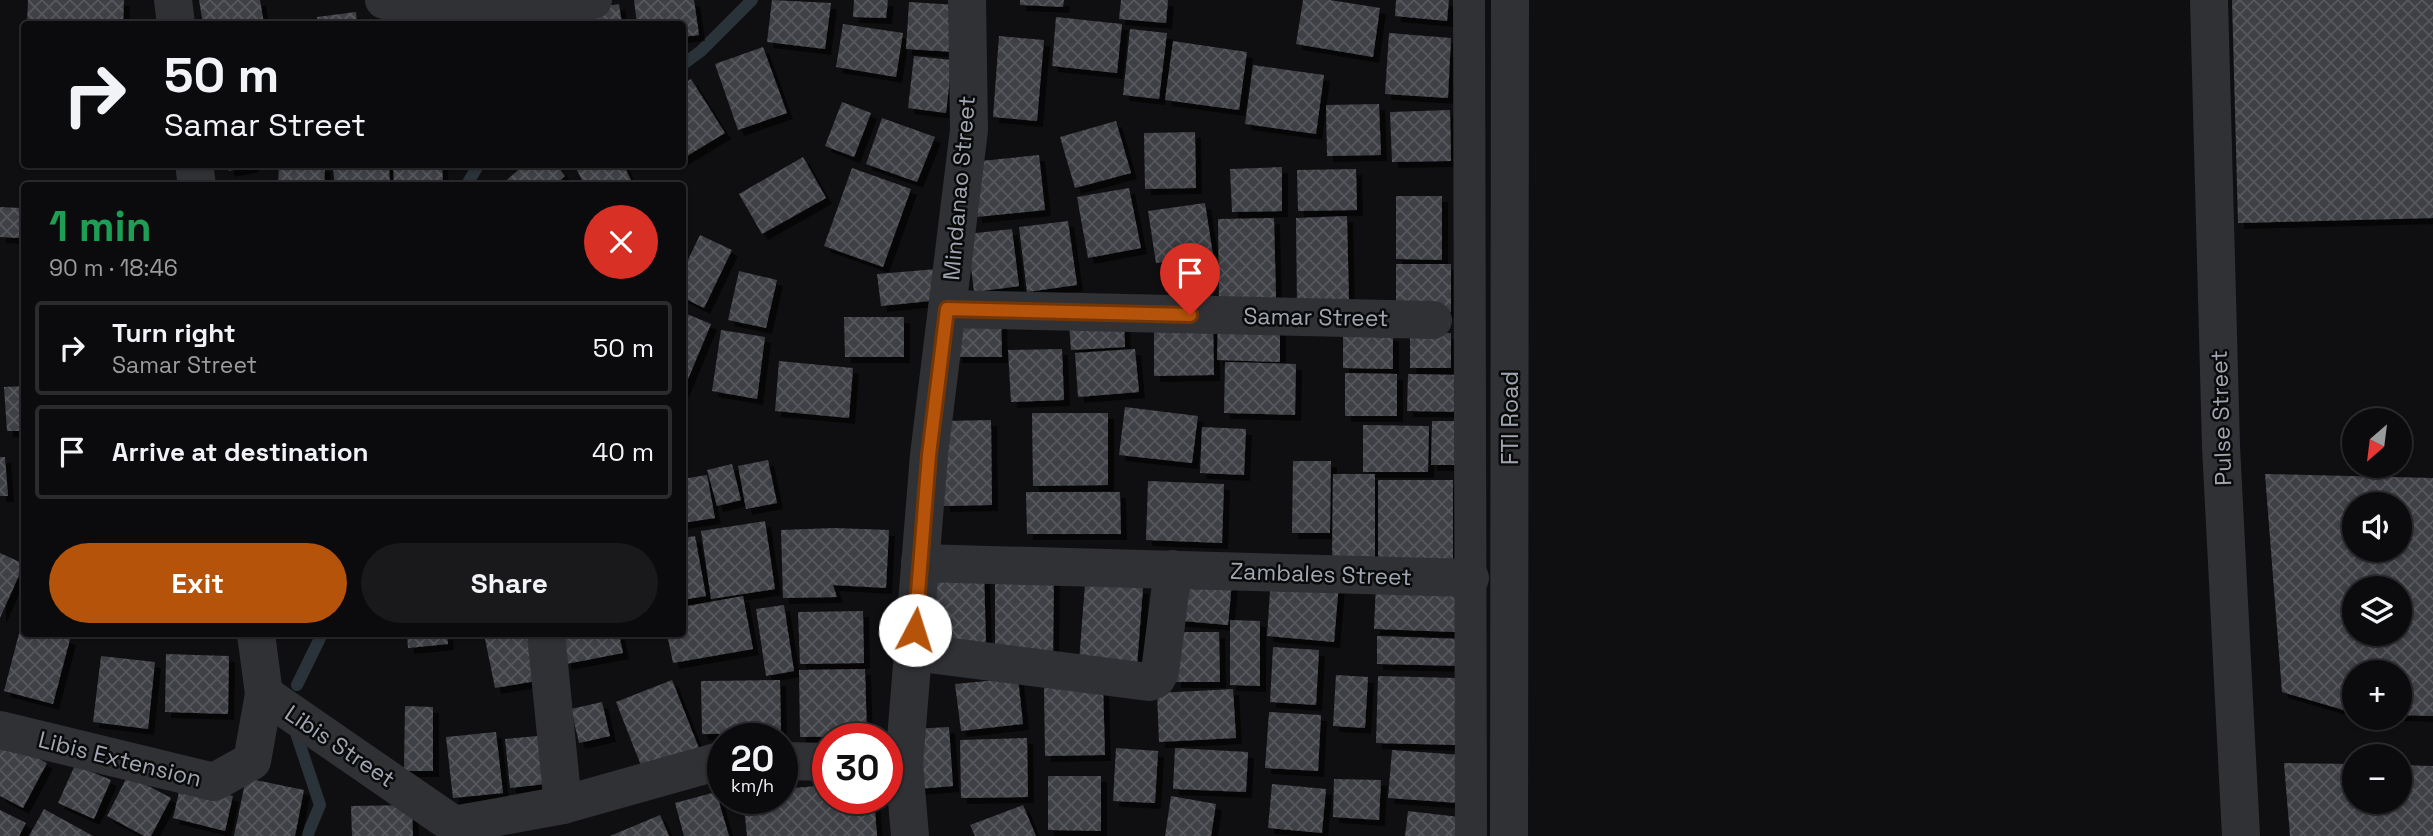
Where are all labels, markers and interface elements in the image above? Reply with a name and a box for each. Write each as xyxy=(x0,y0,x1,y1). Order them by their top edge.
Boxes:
text: 50 m xyxy=(164,44,279,106)
icon: right xyxy=(49,49,140,140)
street label: Mindanao Street xyxy=(936,94,982,282)
text: Samar Street xyxy=(164,105,366,145)
text: 1 min xyxy=(49,200,152,253)
button: close xyxy=(584,205,658,279)
pin xyxy=(1160,243,1220,315)
text: 90 m · 18:46 xyxy=(49,253,178,283)
icon: arrive xyxy=(1171,254,1209,292)
street label: Samar Street xyxy=(1243,301,1389,333)
text: Turn right xyxy=(112,316,236,350)
icon: right xyxy=(53,329,91,367)
text: 50 m xyxy=(593,331,654,365)
text: Samar Street xyxy=(112,350,257,380)
street label: Pulse Street xyxy=(2204,350,2238,486)
street label: FTI Road xyxy=(1495,371,1525,465)
north arrow xyxy=(2342,408,2412,478)
map controls xyxy=(2342,408,2412,814)
icon: arrive xyxy=(53,433,91,471)
text: Arrive at destination xyxy=(112,435,369,469)
text: 40 m xyxy=(592,435,654,469)
button: sound xyxy=(2342,492,2412,562)
button: Exit xyxy=(49,543,347,623)
button: Share xyxy=(361,543,658,623)
street label: Zambales Street xyxy=(1230,556,1412,592)
button: layers xyxy=(2342,576,2412,646)
position arrow xyxy=(878,593,952,667)
button: + xyxy=(2342,660,2412,730)
street label: Libis Street xyxy=(279,698,401,794)
speed limit sign: 30 xyxy=(812,723,903,814)
street label: Libis Extension xyxy=(35,724,205,794)
text: 20 xyxy=(731,737,774,781)
button: − xyxy=(2342,744,2412,814)
text: km/h xyxy=(731,774,774,797)

